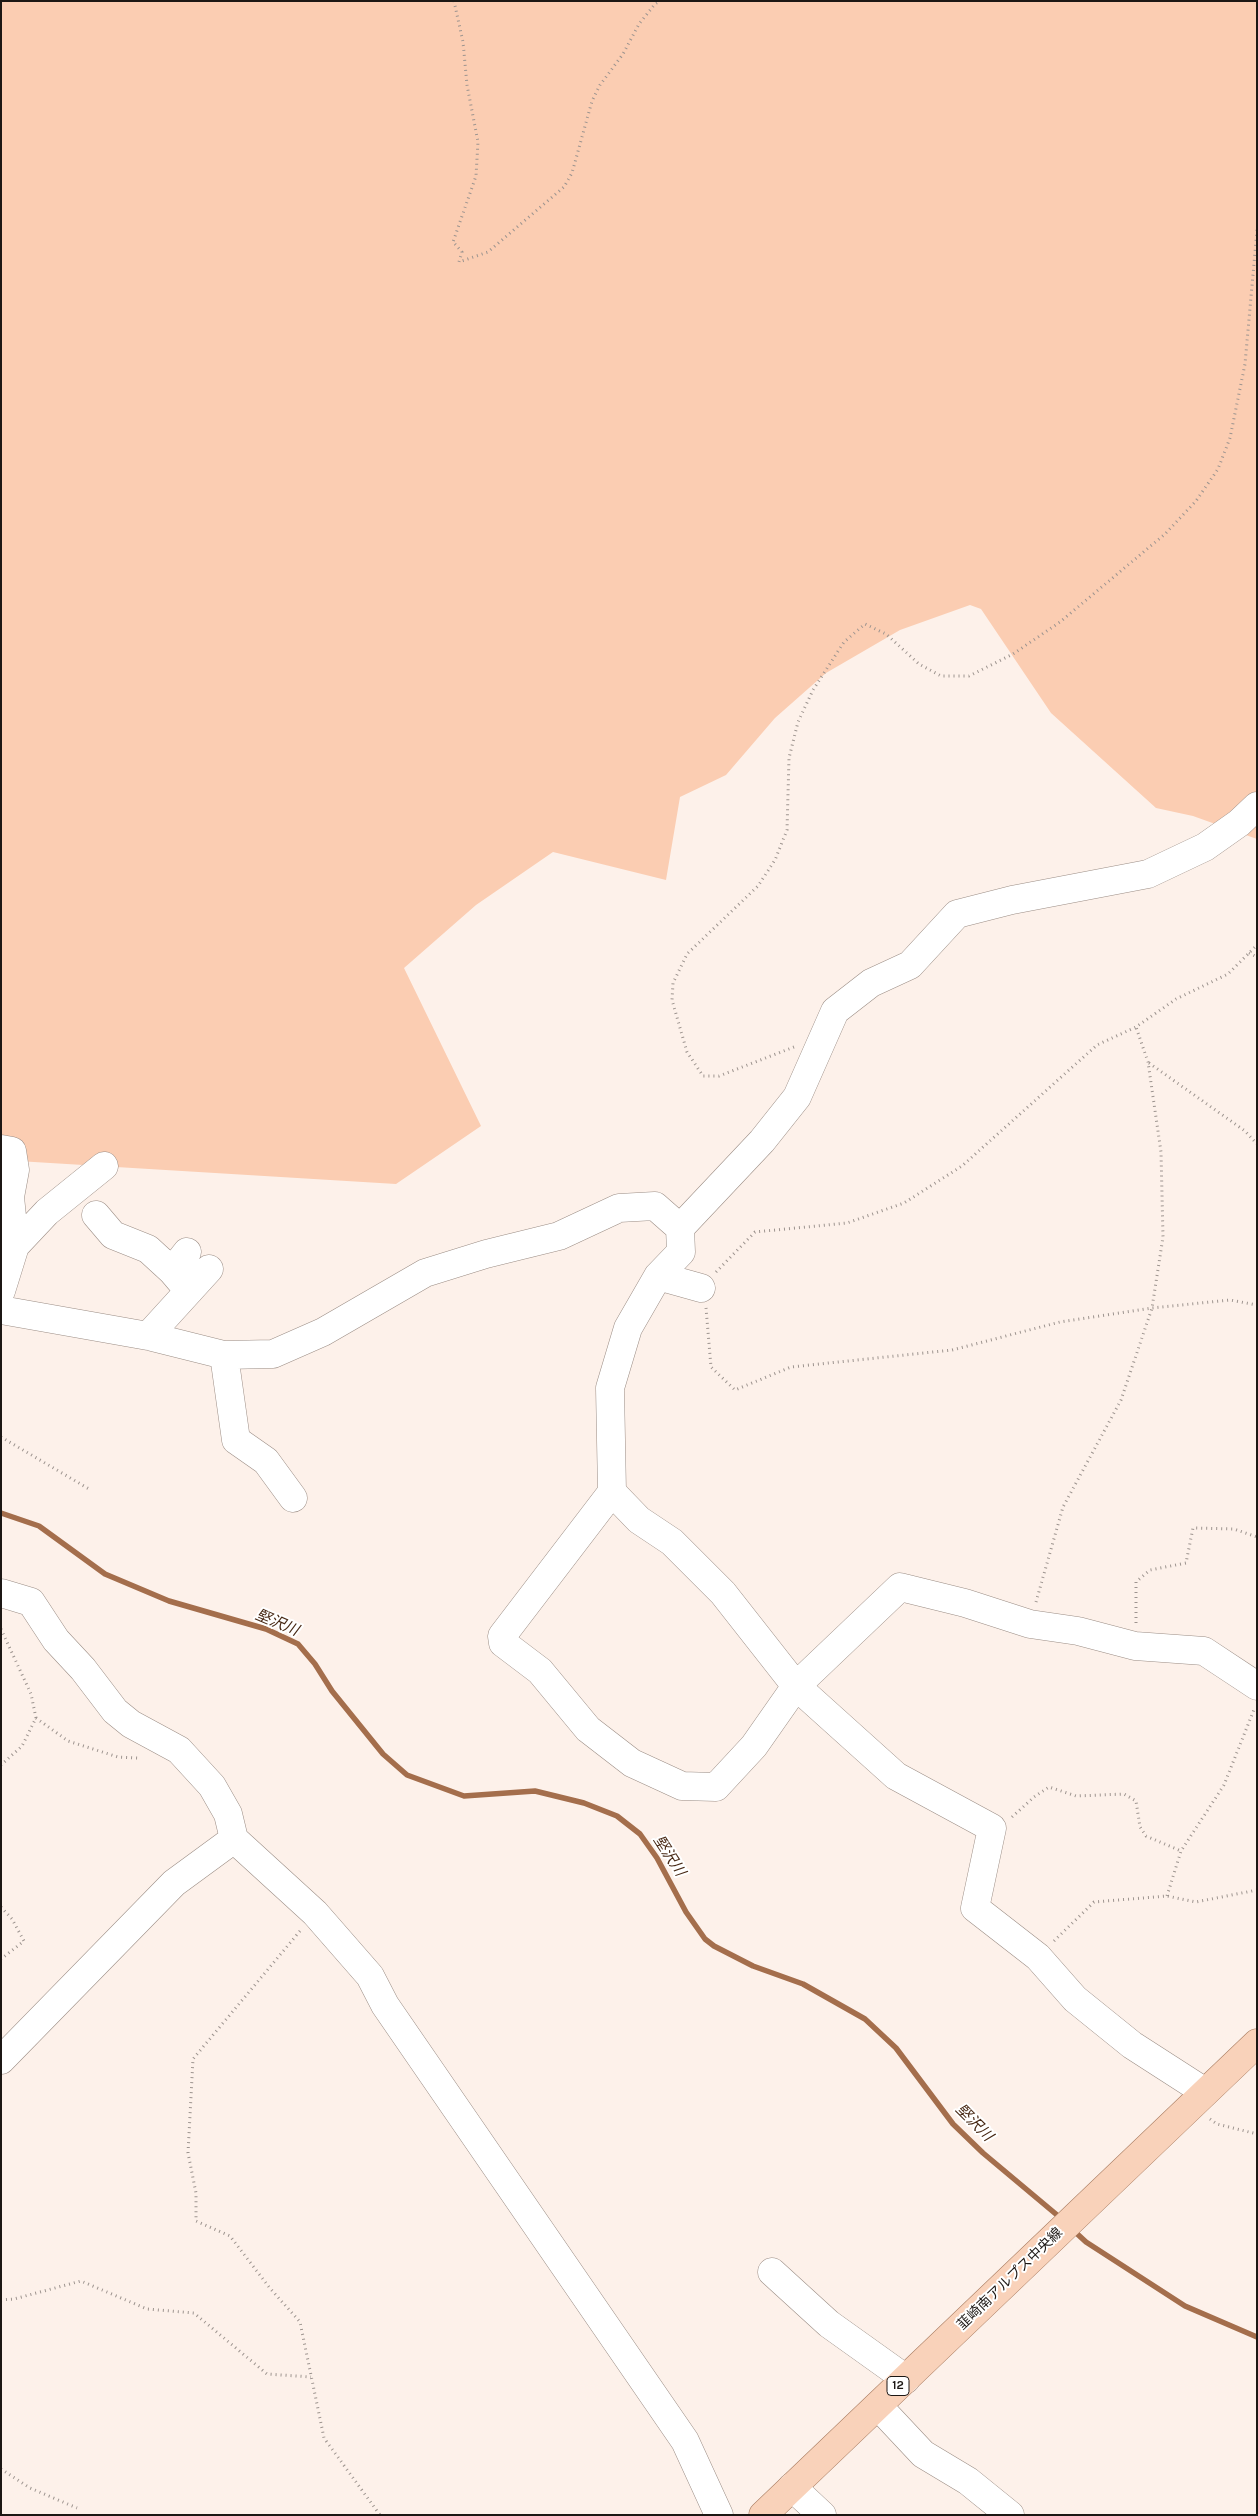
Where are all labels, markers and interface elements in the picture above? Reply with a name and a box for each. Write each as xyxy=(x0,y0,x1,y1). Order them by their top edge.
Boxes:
water label: 堅沢川 xyxy=(253,1606,301,1640)
water label: 堅沢川 xyxy=(649,1832,689,1880)
water label: 堅沢川 xyxy=(952,2101,996,2145)
street label: 韮崎南アルプス中央線 xyxy=(954,2224,1066,2334)
road number: 12 xyxy=(887,2376,909,2396)

